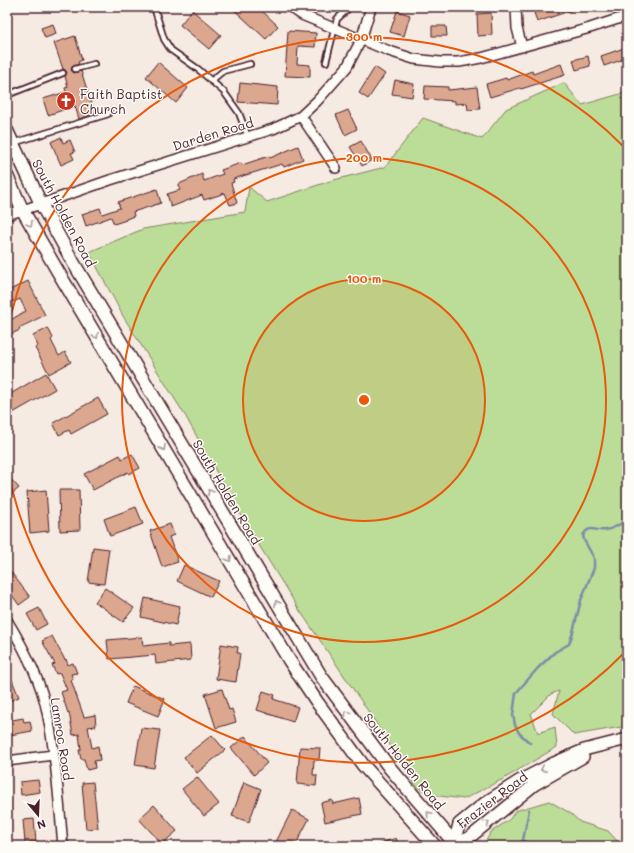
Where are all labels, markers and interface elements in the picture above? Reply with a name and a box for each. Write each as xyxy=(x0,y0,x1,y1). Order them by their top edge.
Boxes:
text: 300 m xyxy=(346,28,382,44)
place label: Faith Baptist Church xyxy=(80,85,163,117)
church icon: Faith Baptist Church xyxy=(55,90,77,112)
street label: Darden Road xyxy=(170,113,255,154)
text: 200 m xyxy=(346,149,382,165)
street label: South Holden Road xyxy=(29,156,100,270)
one-way arrow xyxy=(26,220,33,227)
text: 100 m xyxy=(347,270,381,286)
one-way arrow xyxy=(91,332,99,339)
centre of rings xyxy=(357,393,371,407)
street label: South Holden Road xyxy=(189,436,266,547)
one-way arrow xyxy=(158,444,165,451)
one-way arrow xyxy=(208,489,215,496)
one-way arrow xyxy=(225,555,232,562)
one-way arrow xyxy=(275,600,282,607)
street label: Lamroc Road xyxy=(48,696,77,782)
street label: South Holden Road xyxy=(360,709,449,813)
one-way arrow xyxy=(345,710,352,717)
one-way arrow xyxy=(540,764,547,772)
street label: Frazier Road xyxy=(453,767,530,832)
north arrow xyxy=(18,795,58,835)
one-way arrow xyxy=(426,811,433,818)
text: N xyxy=(35,816,48,833)
one-way arrow xyxy=(483,821,490,828)

